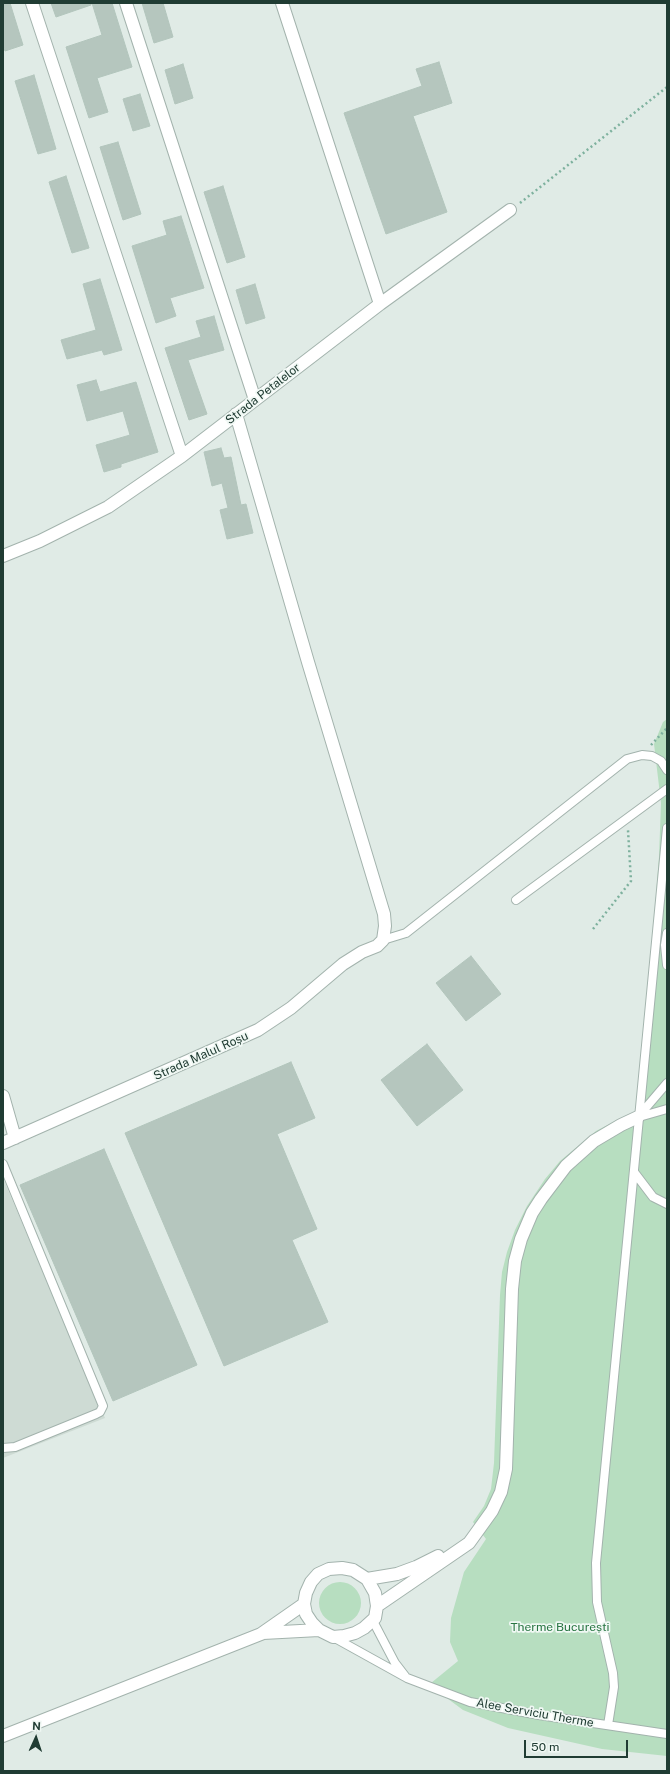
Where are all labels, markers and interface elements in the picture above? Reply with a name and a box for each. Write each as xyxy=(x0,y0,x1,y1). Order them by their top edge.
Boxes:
street label: Strada Petalelor xyxy=(223,360,303,428)
street label: Strada Malul Roșu xyxy=(151,1029,251,1083)
park label: Therme București xyxy=(510,1620,610,1634)
street label: Alee Serviciu Therme xyxy=(475,1696,595,1730)
north arrow xyxy=(16,1718,56,1758)
text: N xyxy=(32,1720,41,1732)
scale bar xyxy=(526,1732,630,1758)
text: 50 m xyxy=(531,1740,559,1754)

